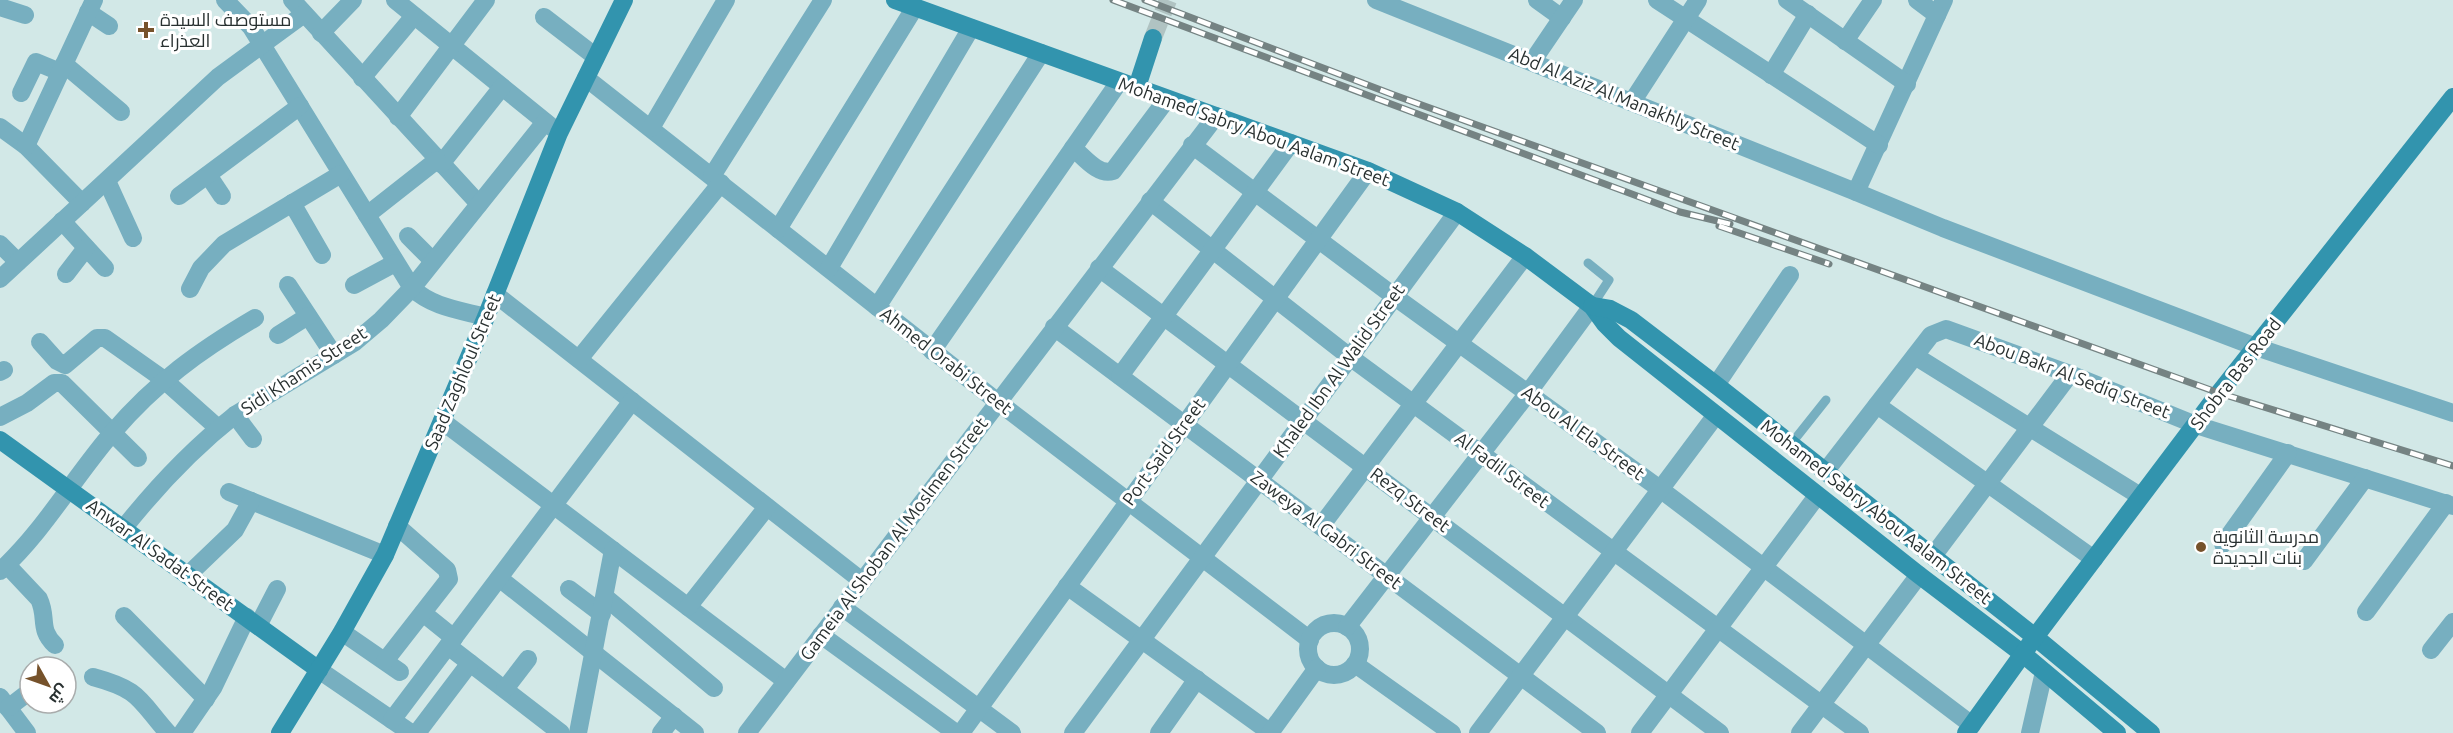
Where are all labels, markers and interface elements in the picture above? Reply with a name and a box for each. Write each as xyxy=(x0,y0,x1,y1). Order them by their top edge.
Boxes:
place label: مستوصف السيدة العذراء xyxy=(160,9,291,52)
marker: مستوصف السيدة العذراء xyxy=(137,21,155,39)
street label: Abd Al Aziz Al Manakhly Street xyxy=(1506,43,1742,154)
street label: Mohamed Sabry Abou Aalam Street xyxy=(1116,73,1393,190)
street label: Khaled Ibn Al Walid Street xyxy=(1269,280,1408,461)
street label: Saad Zaghloul Street xyxy=(420,291,504,453)
street label: Ahmed Orabi Street xyxy=(877,303,1016,418)
street label: Shobra Bas Road xyxy=(2186,314,2285,433)
street label: Sidi Khamis Street xyxy=(237,322,370,418)
street label: Abou Bakr Al Sediq Street xyxy=(1972,329,2173,422)
street label: Abou Al Ela Street xyxy=(1519,381,1649,483)
street label: Port Said Street xyxy=(1118,394,1209,509)
street label: Gameia Al Shoban Al Moslmen Street xyxy=(795,413,991,664)
street label: Mohamed Sabry Abou Aalam Street xyxy=(1757,415,1996,607)
street label: Al Fadil Street xyxy=(1452,427,1554,511)
street label: Rezq Street xyxy=(1367,463,1454,536)
street label: Zaweya Al Gabri Street xyxy=(1247,466,1406,592)
street label: Anwar Al Sadat Street xyxy=(83,494,238,614)
place label: مدرسة الثانوية بنات الجديدة xyxy=(2213,526,2319,567)
marker: مدرسة الثانوية بنات الجديدة xyxy=(2194,540,2208,554)
north arrow xyxy=(18,655,78,715)
text: ش xyxy=(45,680,73,708)

